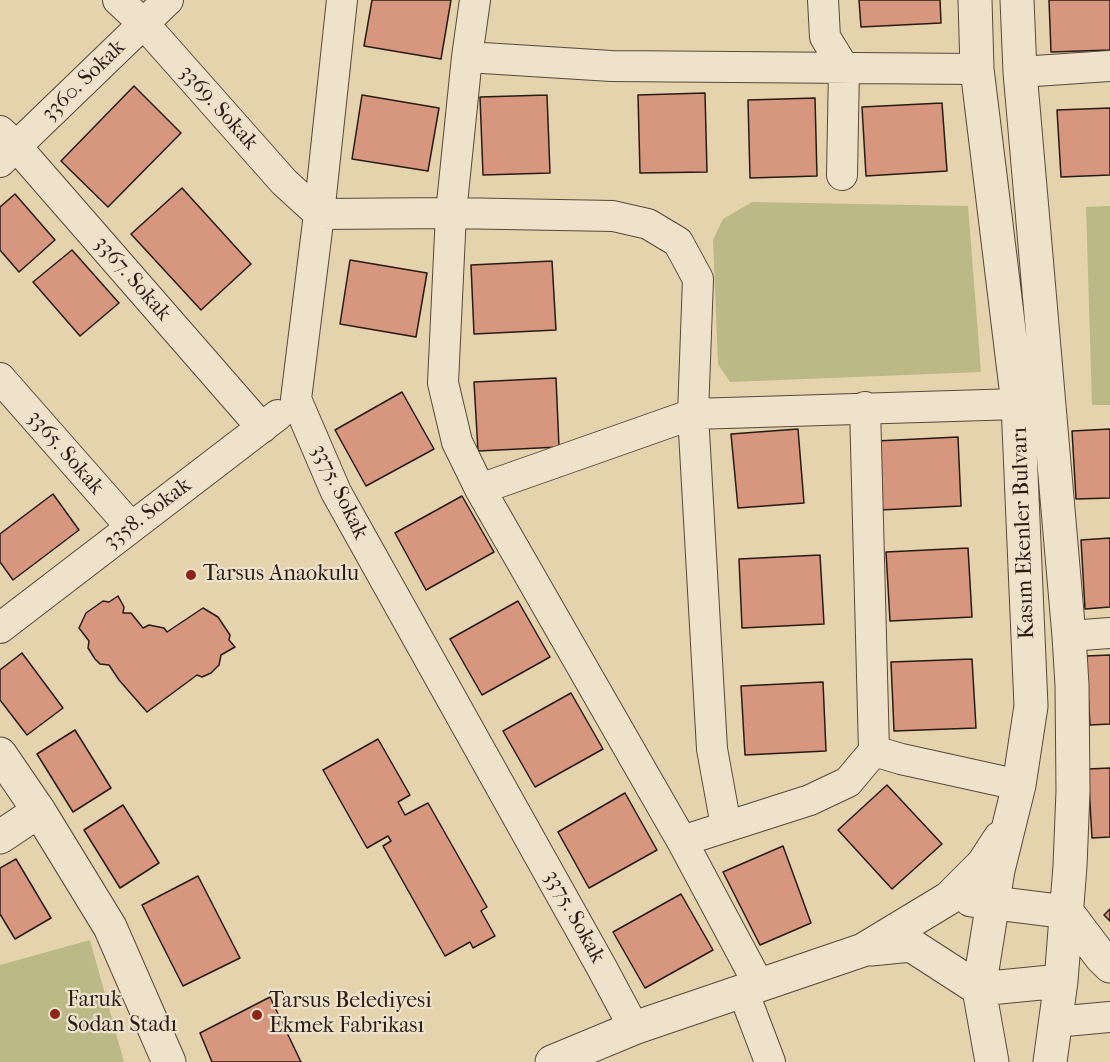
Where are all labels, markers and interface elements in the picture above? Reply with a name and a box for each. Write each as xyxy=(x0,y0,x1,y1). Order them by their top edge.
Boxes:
street label: 3360. Sokak xyxy=(37,35,131,127)
street label: 3369. Sokak xyxy=(173,60,263,156)
street label: 3367. Sokak xyxy=(88,231,176,327)
street label: 3365. Sokak xyxy=(21,405,109,501)
street label: Kasım Ekenler Bulvarı xyxy=(1007,426,1041,640)
street label: 3375. Sokak xyxy=(305,440,373,544)
street label: 3358. Sokak xyxy=(99,473,197,555)
place label: Tarsus Anaokulu xyxy=(203,562,359,588)
marker: Tarsus Anaokulu xyxy=(184,568,198,582)
street label: 3375. Sokak xyxy=(538,866,610,968)
place label: Faruk Sodan Stadı xyxy=(67,988,177,1040)
place label: Tarsus Belediyesi Ekmek Fabrikası xyxy=(269,989,432,1040)
marker: Faruk Sodan Stadı xyxy=(48,1007,62,1021)
marker: Tarsus Belediyesi Ekmek Fabrikası xyxy=(250,1008,264,1022)

